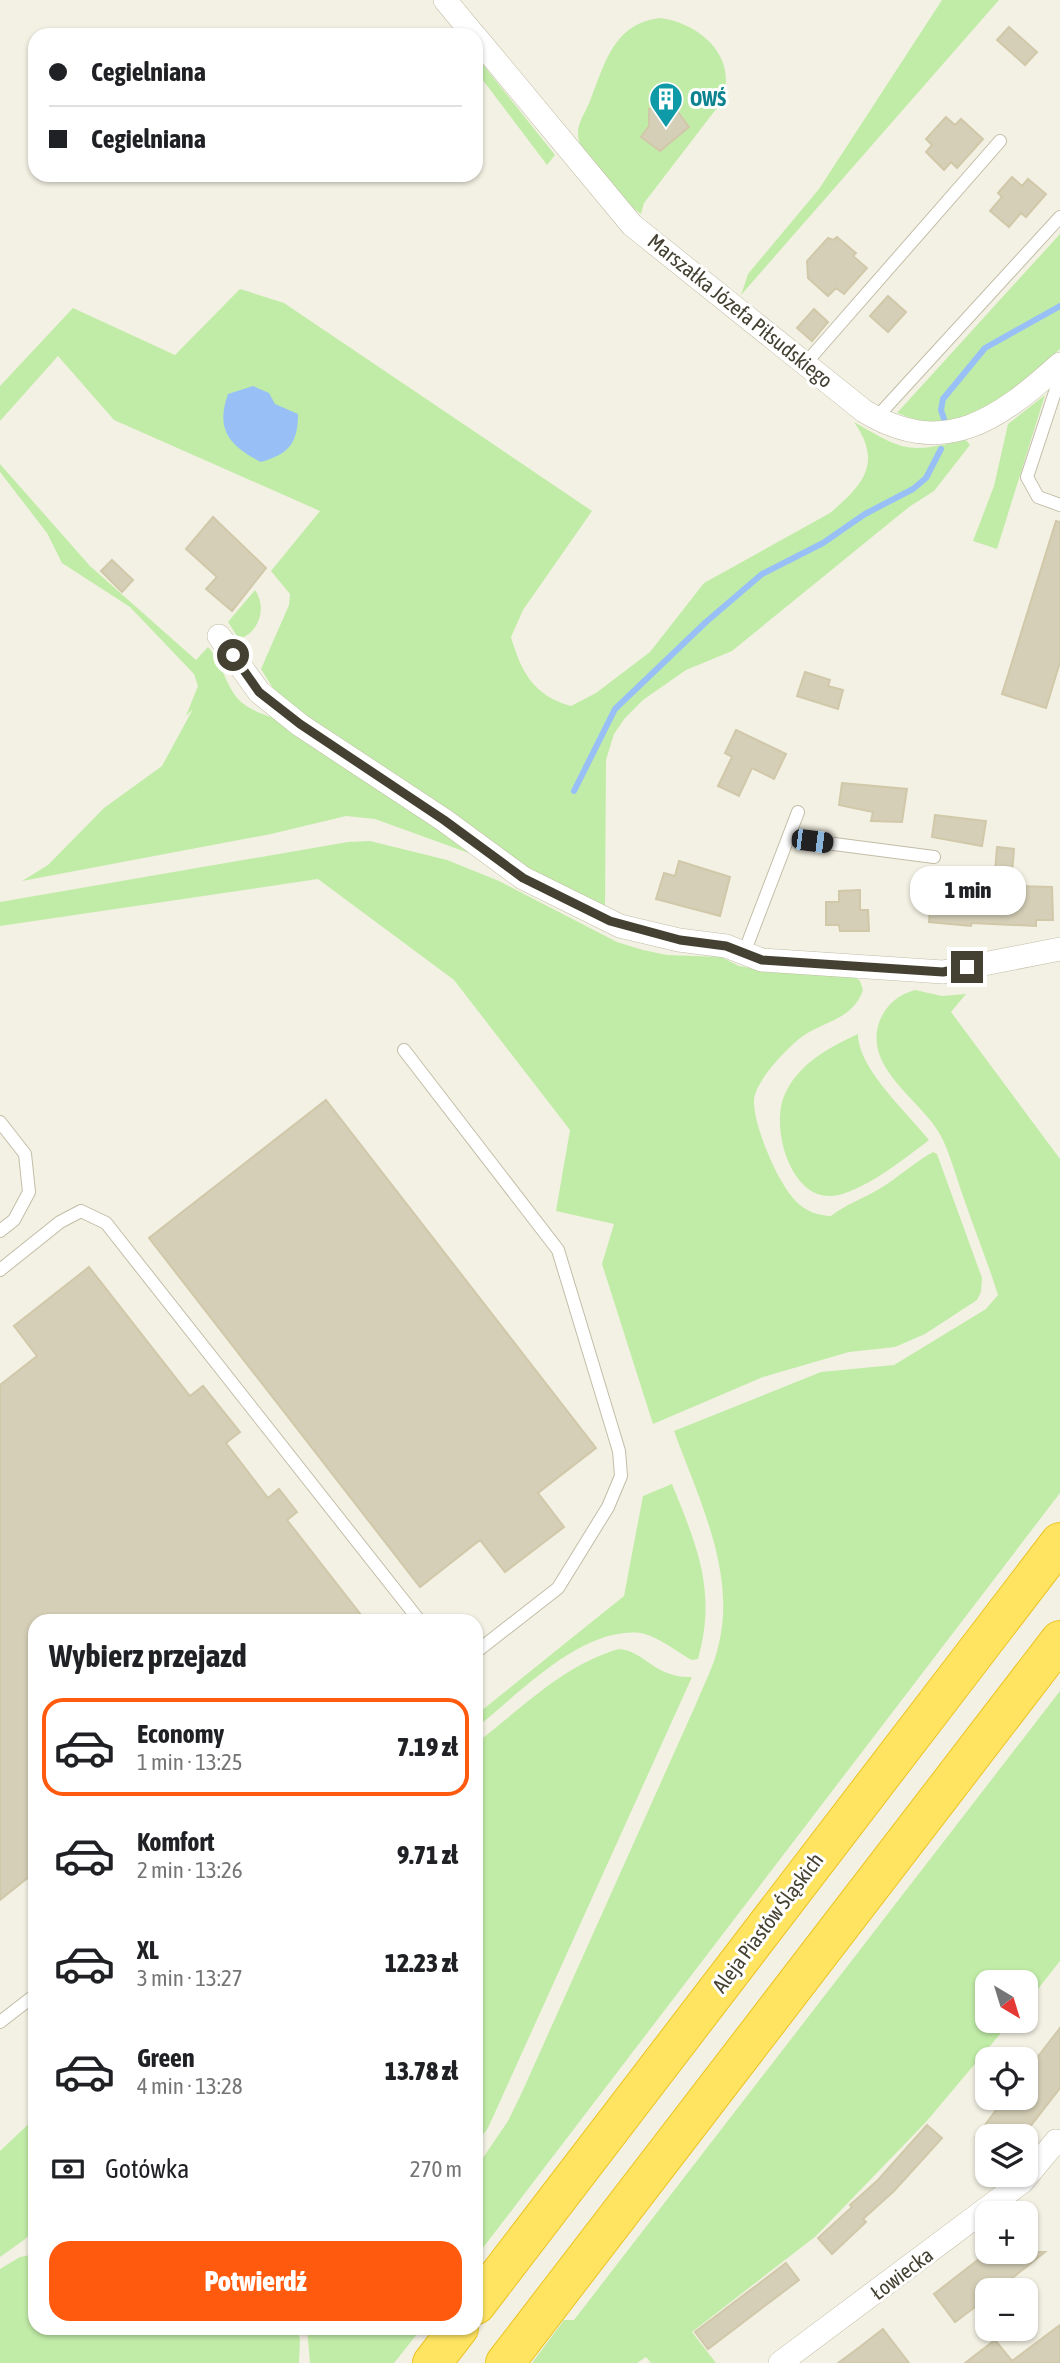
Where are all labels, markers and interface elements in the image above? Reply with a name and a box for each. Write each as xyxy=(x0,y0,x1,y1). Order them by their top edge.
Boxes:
text: Cegielniana xyxy=(91,57,206,87)
building icon: OWŚ xyxy=(647,80,685,129)
place label: OWŚ xyxy=(690,86,726,110)
text: Cegielniana xyxy=(91,124,206,154)
street label: Marszałka Józefa Piłsudskiego xyxy=(643,228,838,392)
route start xyxy=(217,639,249,671)
car xyxy=(790,828,835,854)
callout: 1 min xyxy=(909,866,1025,914)
text: 1 min xyxy=(945,877,991,903)
route end xyxy=(951,951,983,983)
text: Wybierz przejazd xyxy=(49,1637,247,1674)
icon: car xyxy=(53,1716,116,1779)
text: Economy xyxy=(137,1719,224,1749)
text: 7.19 zł xyxy=(397,1732,458,1762)
text: 1 min · 13:25 xyxy=(137,1749,243,1775)
icon: car xyxy=(53,1824,116,1887)
text: Komfort xyxy=(137,1827,214,1857)
text: 9.71 zł xyxy=(397,1840,458,1870)
street label: Aleja Piastów Śląskich xyxy=(707,1848,827,1997)
text: 2 min · 13:26 xyxy=(137,1857,243,1883)
icon: car xyxy=(53,1932,116,1995)
text: XL xyxy=(137,1935,159,1965)
text: 12.23 zł xyxy=(385,1948,458,1978)
text: 3 min · 13:27 xyxy=(137,1965,243,1991)
north arrow xyxy=(975,1970,1038,2034)
map controls xyxy=(975,1970,1038,2341)
icon: car xyxy=(53,2040,116,2103)
text: Green xyxy=(137,2043,195,2073)
button: locate xyxy=(975,2047,1038,2110)
text: 13.78 zł xyxy=(385,2056,458,2086)
text: 4 min · 13:28 xyxy=(137,2073,243,2099)
button: layers xyxy=(975,2124,1038,2187)
icon: cash xyxy=(49,2150,87,2188)
text: Gotówka xyxy=(105,2154,189,2184)
text: 270 m xyxy=(410,2156,462,2182)
button: + xyxy=(975,2201,1038,2264)
button: Potwierdź xyxy=(49,2241,462,2321)
street label: Łowiecka xyxy=(866,2242,937,2304)
button: − xyxy=(975,2278,1038,2341)

